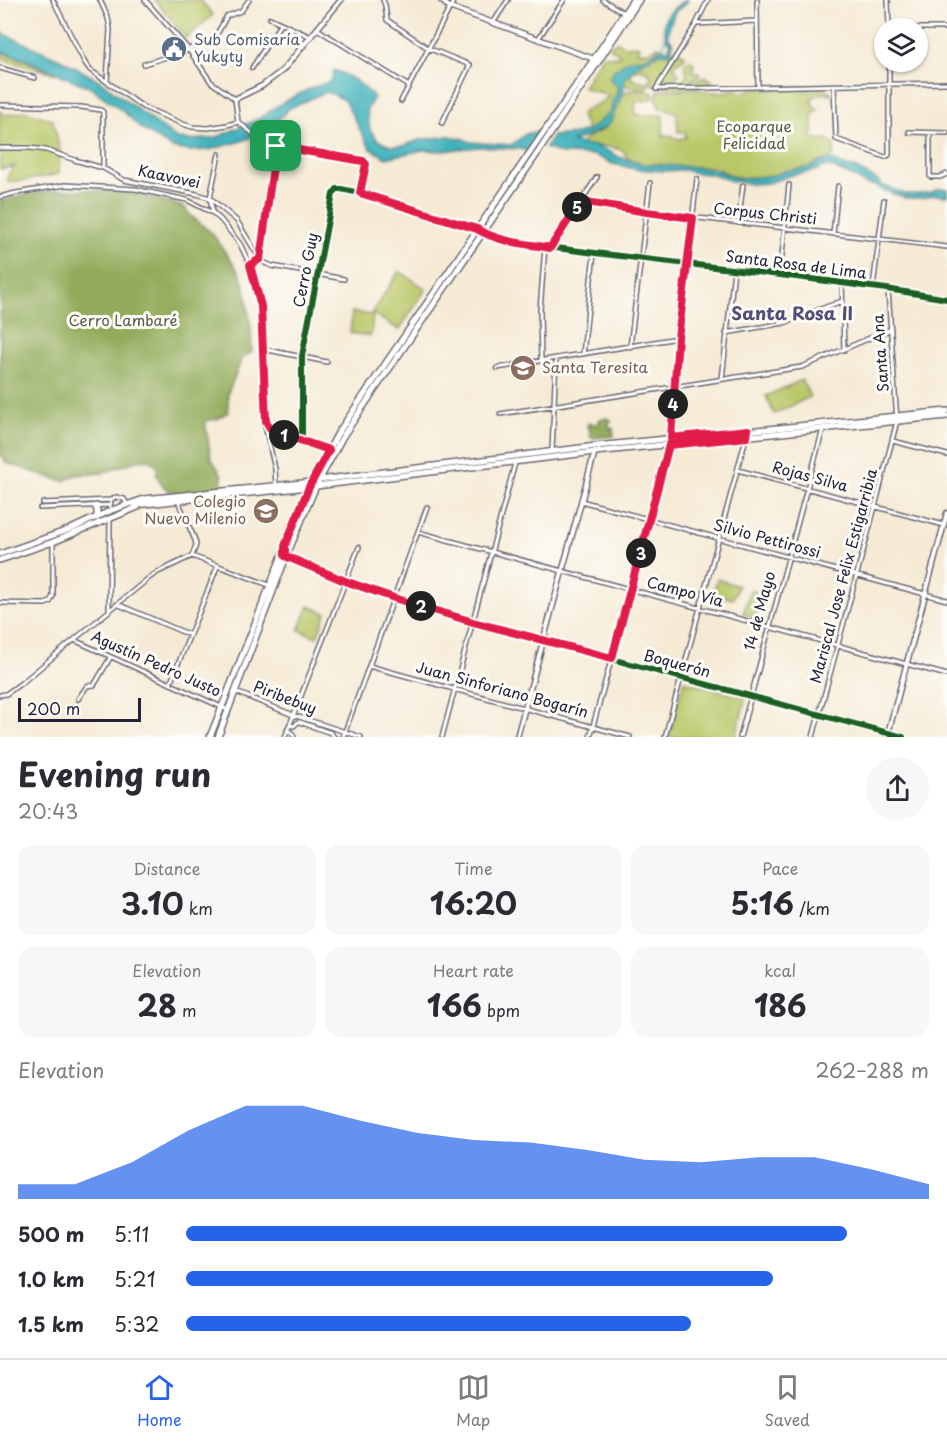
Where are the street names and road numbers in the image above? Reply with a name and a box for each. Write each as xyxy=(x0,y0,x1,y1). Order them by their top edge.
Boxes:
street label: Kaavovei xyxy=(136,158,203,193)
street label: Corpus Christi xyxy=(712,196,818,229)
street label: Cerro Guy xyxy=(286,230,323,309)
street label: Santa Rosa de Lima xyxy=(724,243,869,284)
street label: Santa Ana xyxy=(865,313,894,393)
street label: Rojas Silva xyxy=(770,454,852,497)
street label: Mariscal Jose Felix Estigarribia xyxy=(803,465,883,686)
street label: Silvio Pettirossi xyxy=(711,512,824,563)
street label: 14 de Mayo xyxy=(737,568,780,653)
street label: Campo Vía xyxy=(644,569,727,612)
street label: Agustín Pedro Justo xyxy=(88,624,225,702)
street label: Boquerón xyxy=(641,643,713,682)
street label: Juan Sinforiano Bogarín xyxy=(414,654,591,723)
street label: Piribebuy xyxy=(251,674,320,719)

